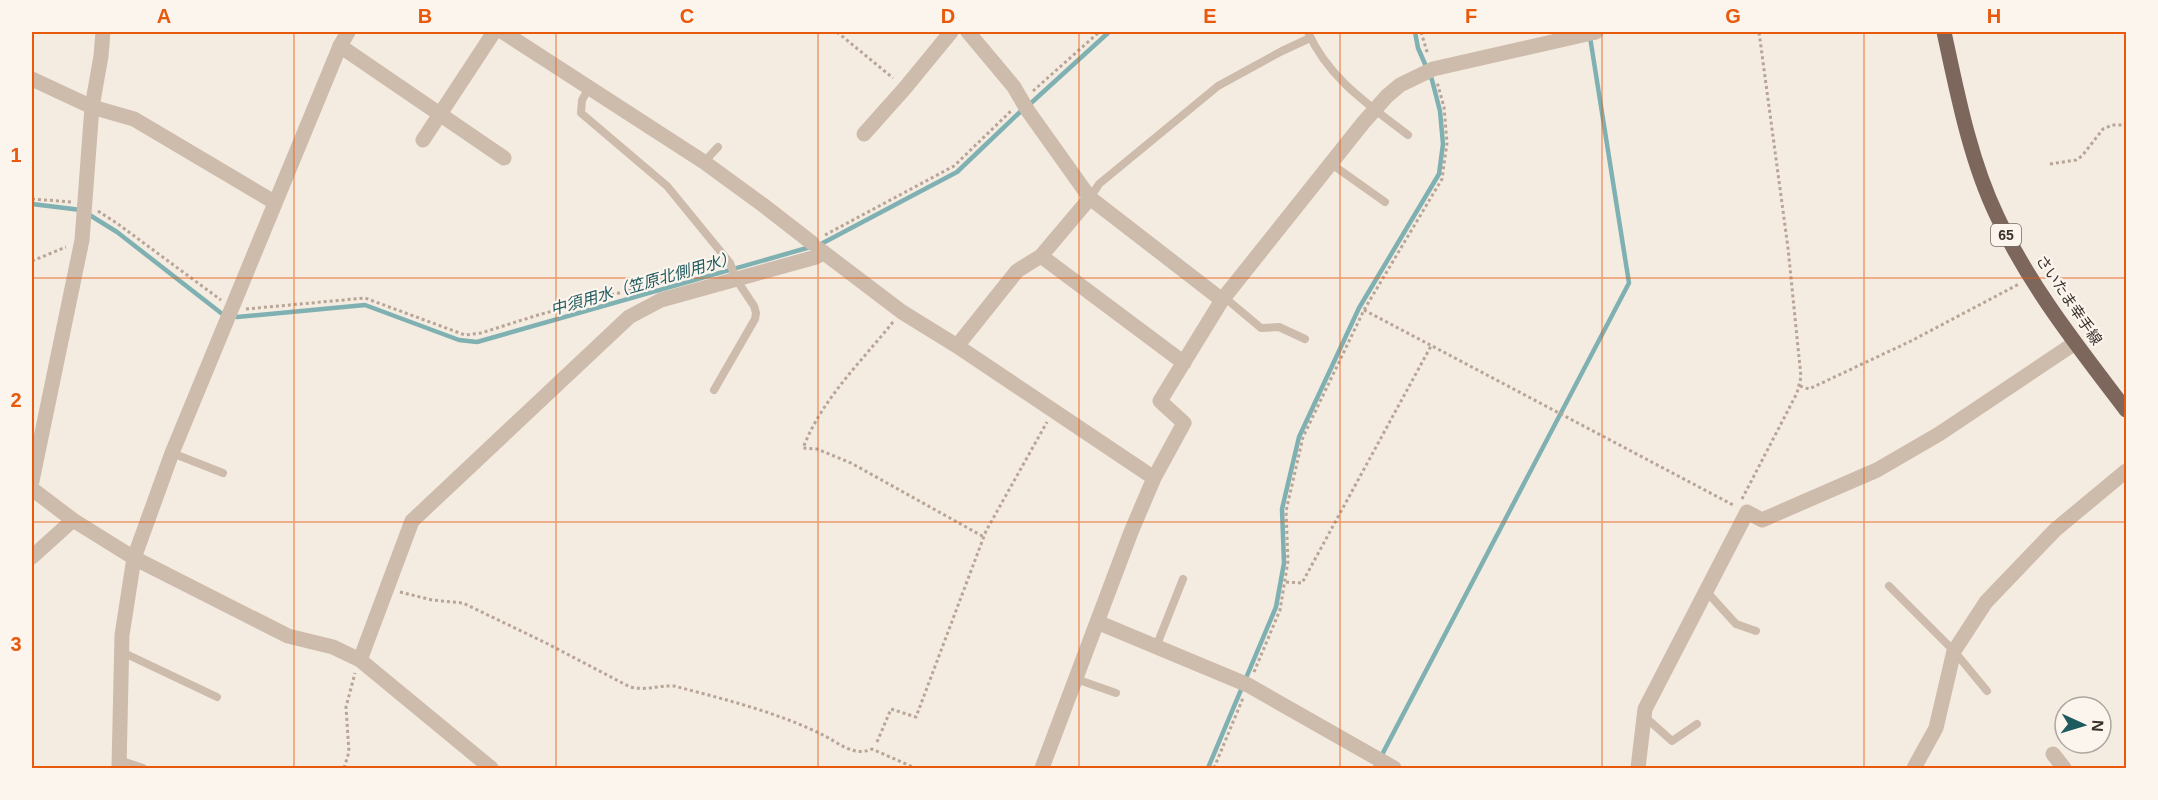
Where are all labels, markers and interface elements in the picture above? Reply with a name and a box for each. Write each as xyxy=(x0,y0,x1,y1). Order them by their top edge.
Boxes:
text: A xyxy=(157,5,171,27)
text: B xyxy=(418,5,432,27)
text: C xyxy=(680,5,694,27)
text: D xyxy=(941,5,955,27)
text: E xyxy=(1203,5,1217,27)
text: F xyxy=(1465,5,1477,27)
text: G xyxy=(1725,5,1741,27)
text: H xyxy=(1987,5,2001,27)
text: 1 xyxy=(10,144,22,166)
road number: 65 xyxy=(1991,224,2021,246)
water label: 中須用水（笠原北側用水） xyxy=(549,249,738,318)
street label: さいたま幸手線 xyxy=(2033,252,2106,348)
text: 2 xyxy=(10,389,22,411)
text: 3 xyxy=(10,633,22,655)
north arrow xyxy=(2053,695,2113,755)
text: N xyxy=(2089,720,2106,732)

